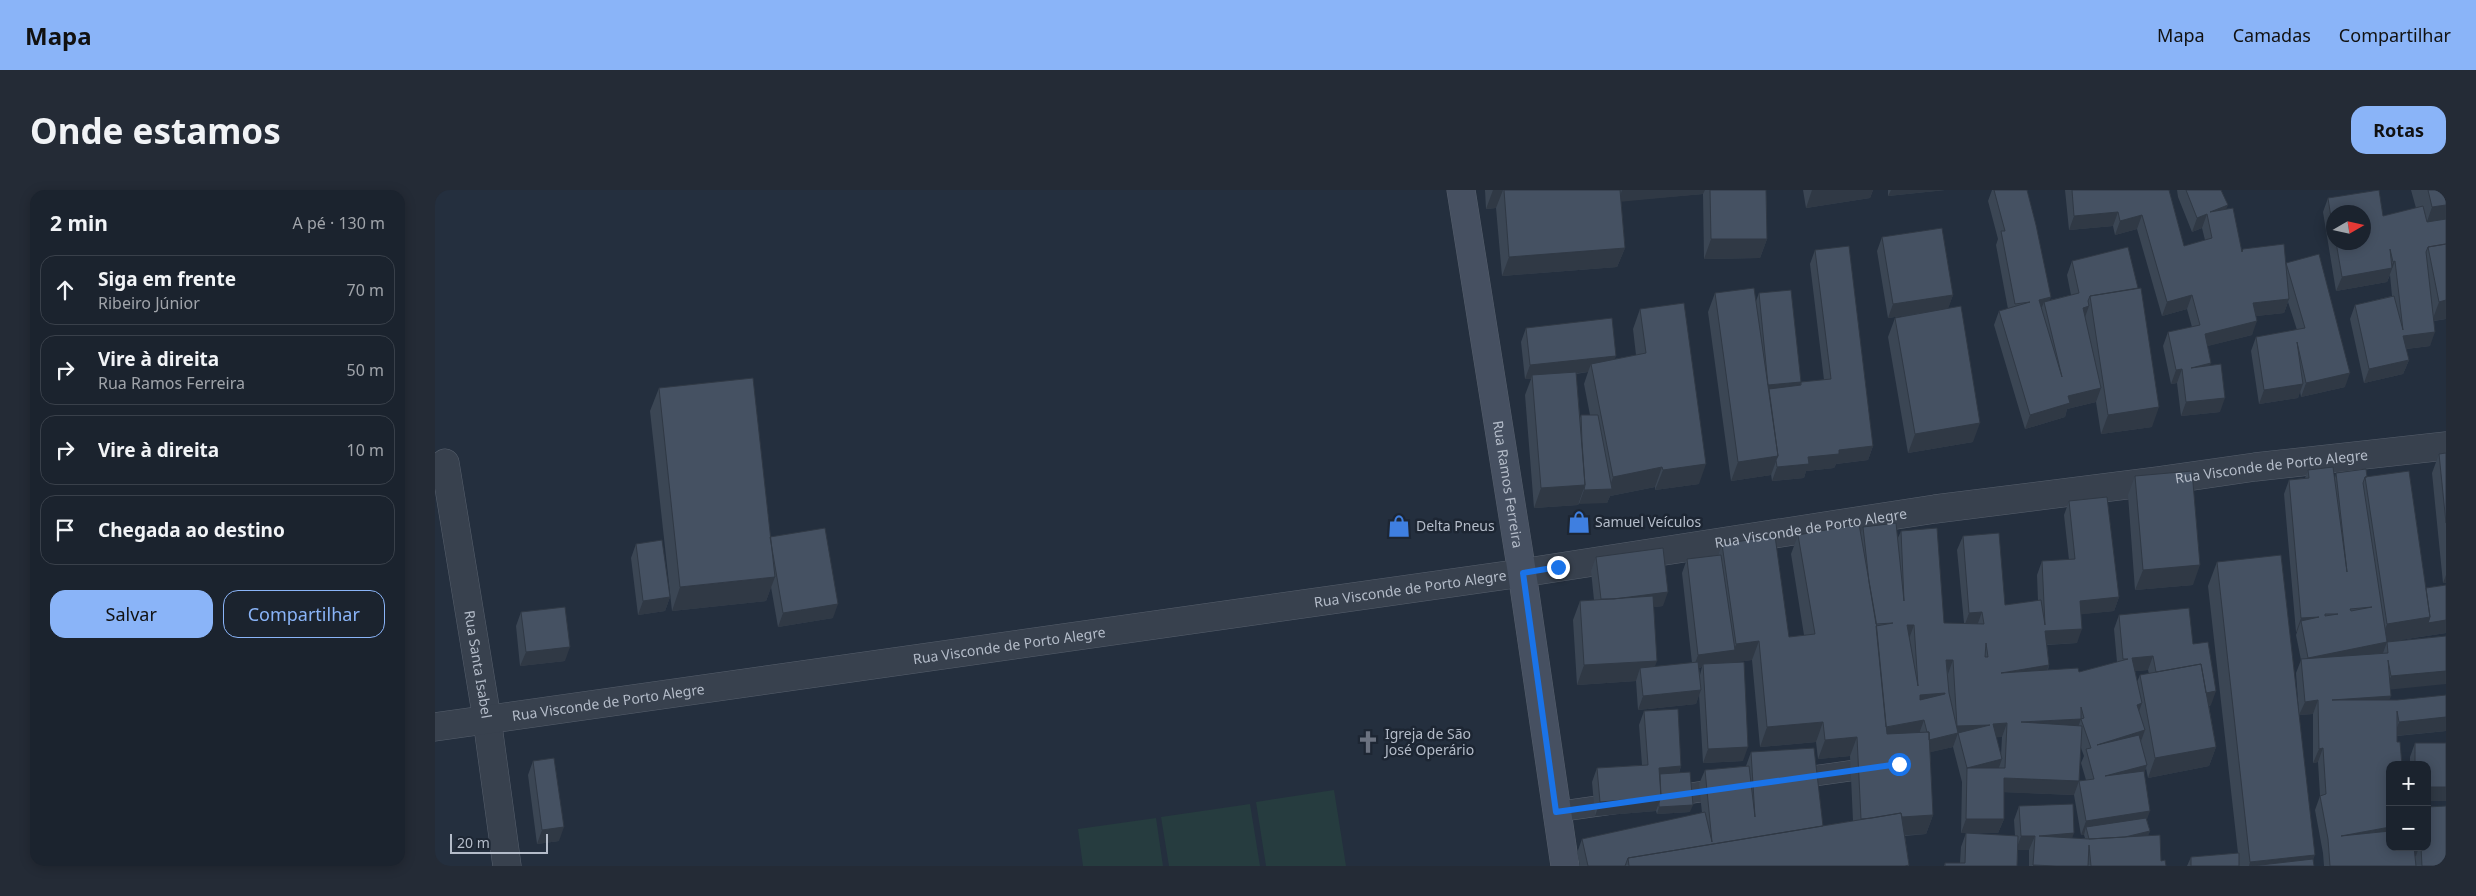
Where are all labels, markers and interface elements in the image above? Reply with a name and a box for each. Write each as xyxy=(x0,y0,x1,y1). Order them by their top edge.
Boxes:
text: Mapa xyxy=(25,19,92,52)
text: Mapa xyxy=(2157,23,2205,47)
text: Camadas xyxy=(2233,23,2311,47)
text: Compartilhar xyxy=(2339,23,2451,47)
button: Rotas xyxy=(2351,106,2446,154)
text: Onde estamos xyxy=(30,107,281,154)
north arrow xyxy=(2326,205,2371,250)
text: 2 min xyxy=(50,209,108,237)
text: A pé · 130 m xyxy=(293,212,385,234)
text: Siga em frente xyxy=(98,266,236,292)
icon: ahead xyxy=(51,276,79,304)
text: 70 m xyxy=(347,279,384,301)
text: Ribeiro Júnior xyxy=(98,292,200,314)
text: Vire à direita xyxy=(98,346,219,372)
icon: right xyxy=(51,356,79,384)
text: 50 m xyxy=(347,359,384,381)
text: Rua Ramos Ferreira xyxy=(98,372,245,394)
street label: Rua Ramos Ferreira xyxy=(1489,419,1528,549)
icon: right xyxy=(51,436,79,464)
text: Vire à direita xyxy=(98,437,219,463)
text: 10 m xyxy=(347,439,384,461)
street label: Rua Visconde de Porto Alegre xyxy=(2174,445,2369,487)
street label: Rua Visconde de Porto Alegre xyxy=(1713,503,1908,552)
shop icon: Samuel Veículos xyxy=(1566,509,1592,535)
place label: Samuel Veículos xyxy=(1595,512,1702,531)
shop icon: Delta Pneus xyxy=(1386,513,1412,539)
icon: arrive xyxy=(51,516,79,544)
place label: Delta Pneus xyxy=(1416,516,1495,535)
text: Chegada ao destino xyxy=(98,517,285,543)
route end xyxy=(1547,556,1570,579)
street label: Rua Visconde de Porto Alegre xyxy=(1313,565,1508,611)
button: Salvar xyxy=(50,590,213,638)
button: Compartilhar xyxy=(223,590,385,638)
street label: Rua Santa Isabel xyxy=(460,609,497,720)
street label: Rua Visconde de Porto Alegre xyxy=(912,622,1107,668)
street label: Rua Visconde de Porto Alegre xyxy=(511,679,706,725)
place label: Igreja de São José Operário xyxy=(1383,724,1474,759)
church icon: Igreja de São José Operário xyxy=(1355,729,1381,755)
route start xyxy=(1888,753,1911,776)
map controls xyxy=(2386,761,2431,851)
button: + xyxy=(2386,761,2431,806)
button: − xyxy=(2386,806,2431,851)
scale bar xyxy=(450,831,547,854)
text: 20 m xyxy=(457,833,490,852)

